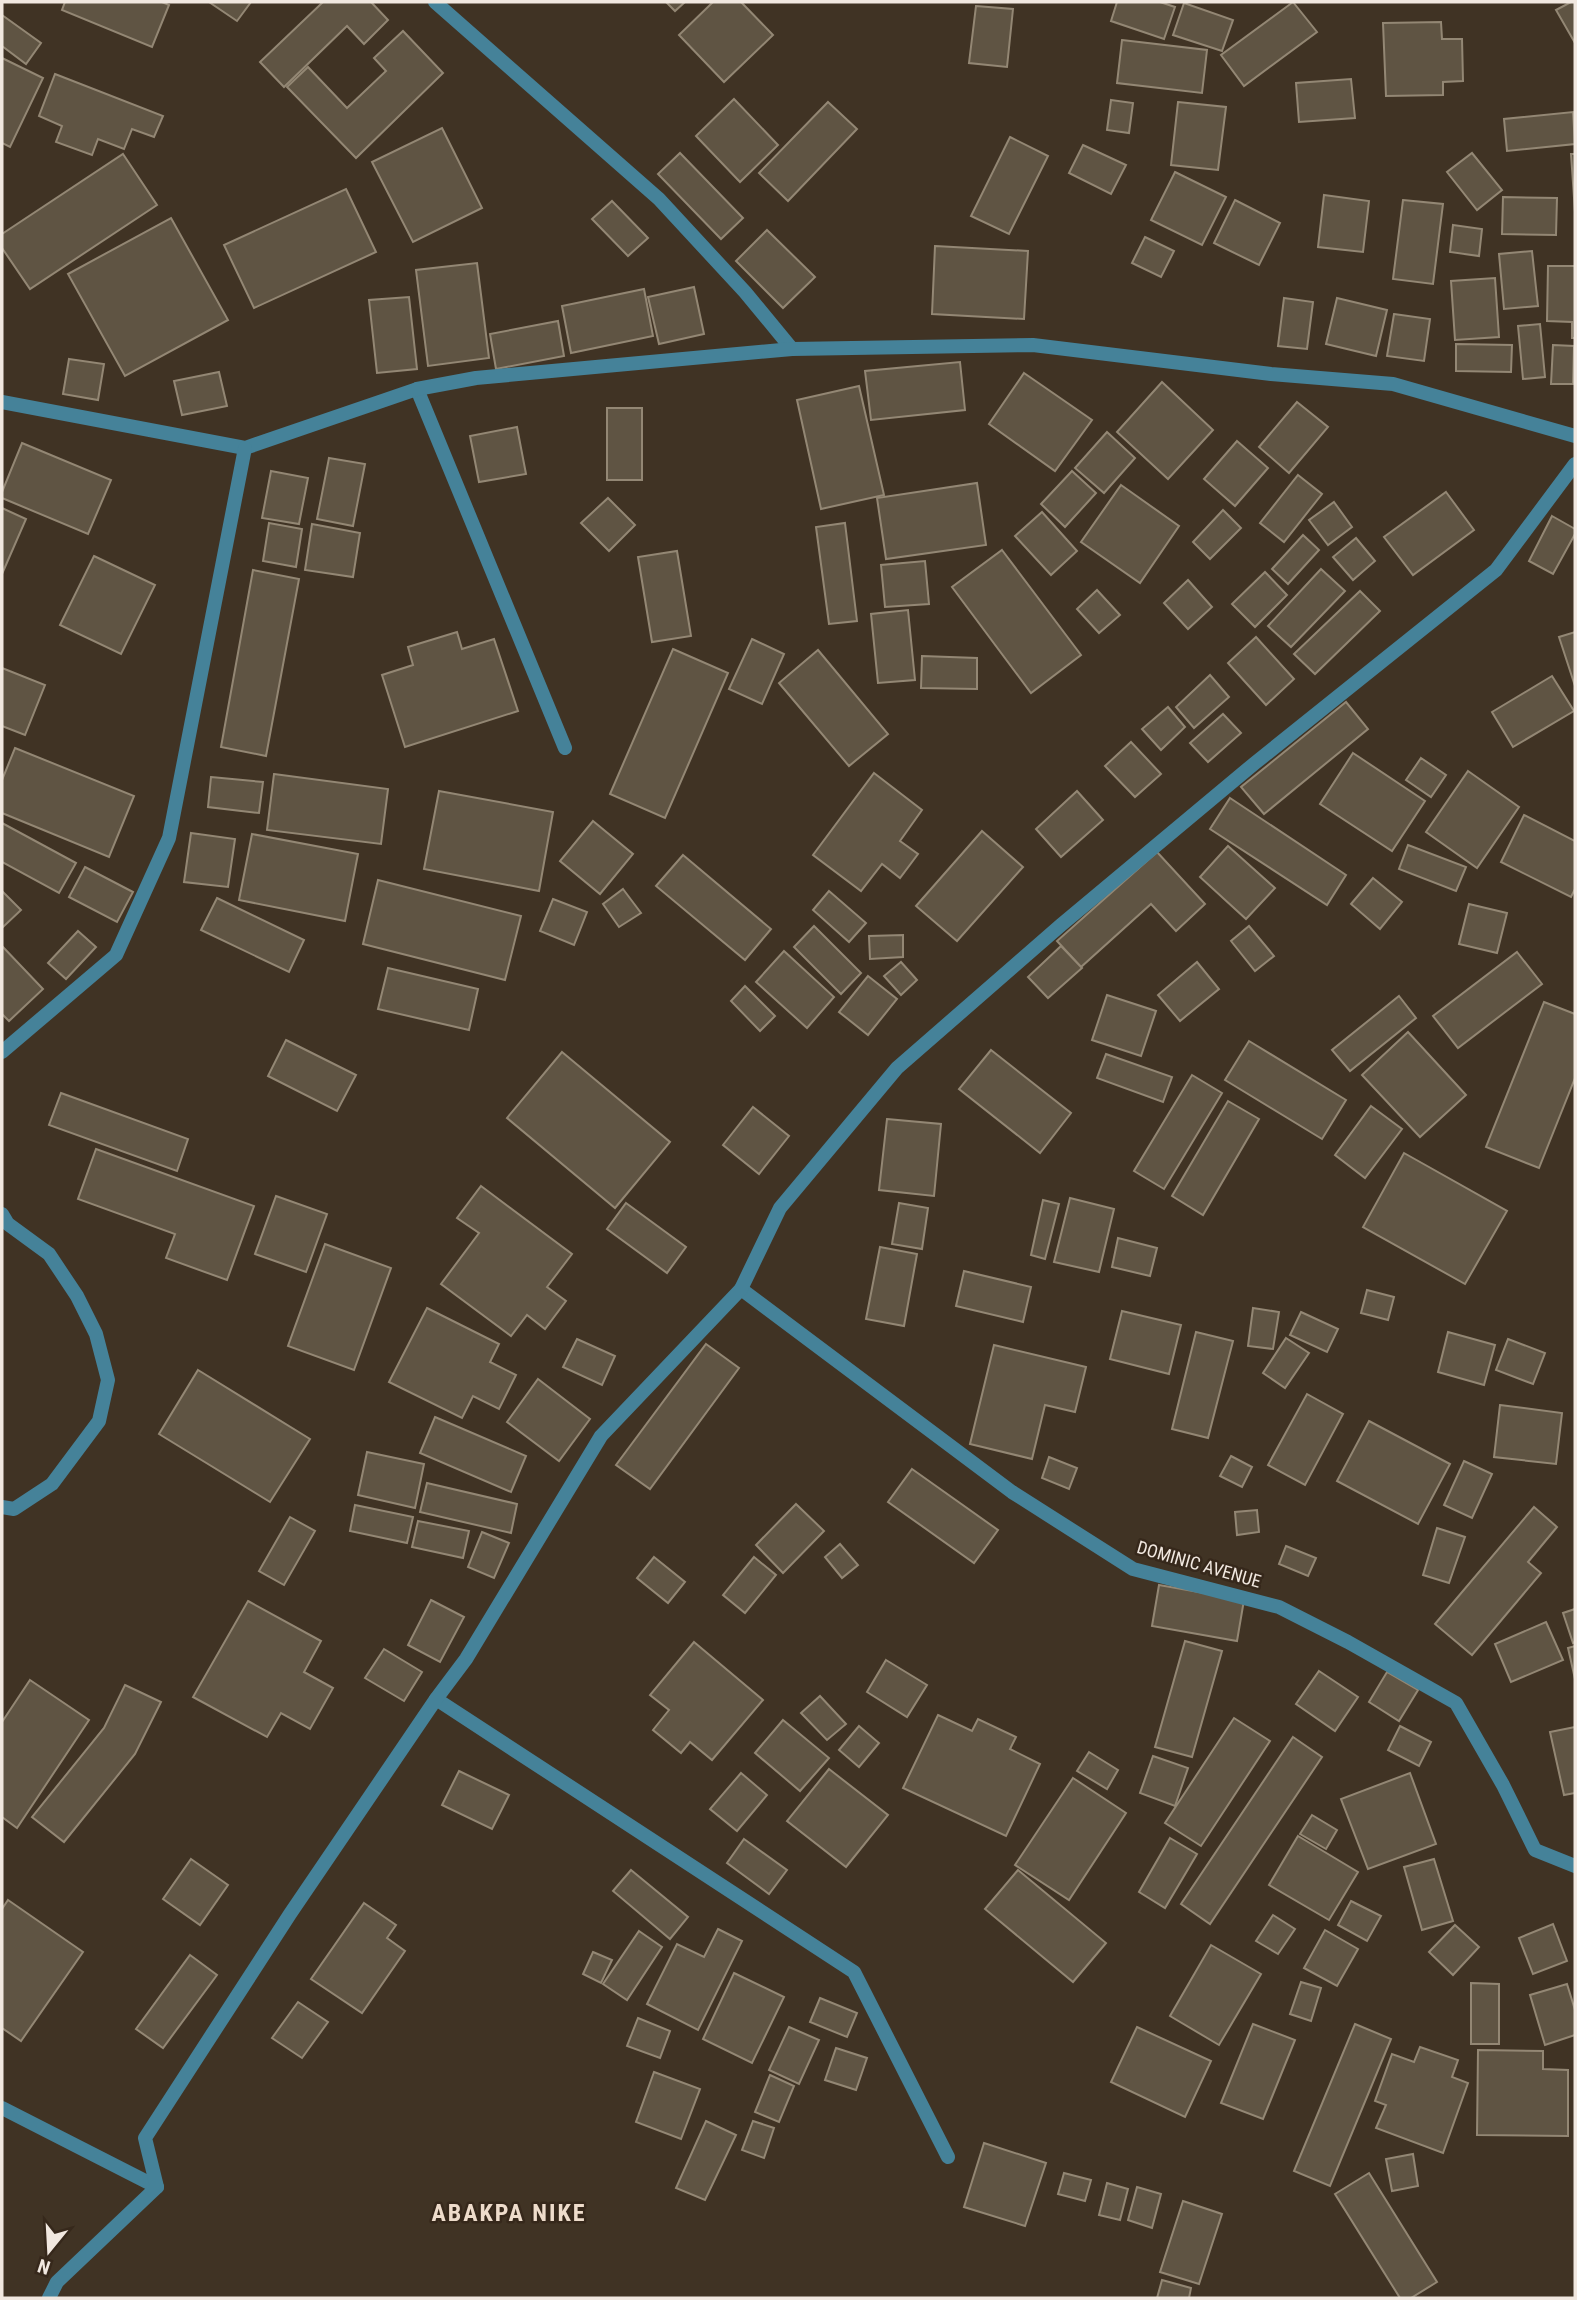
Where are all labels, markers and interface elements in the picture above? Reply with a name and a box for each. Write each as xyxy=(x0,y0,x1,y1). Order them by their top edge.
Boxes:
street label: DOMINIC AVENUE xyxy=(1135,1536,1263,1592)
district label: ABAKPA NIKE xyxy=(431,2199,587,2227)
north arrow xyxy=(14,2216,84,2286)
text: N xyxy=(35,2254,53,2279)

